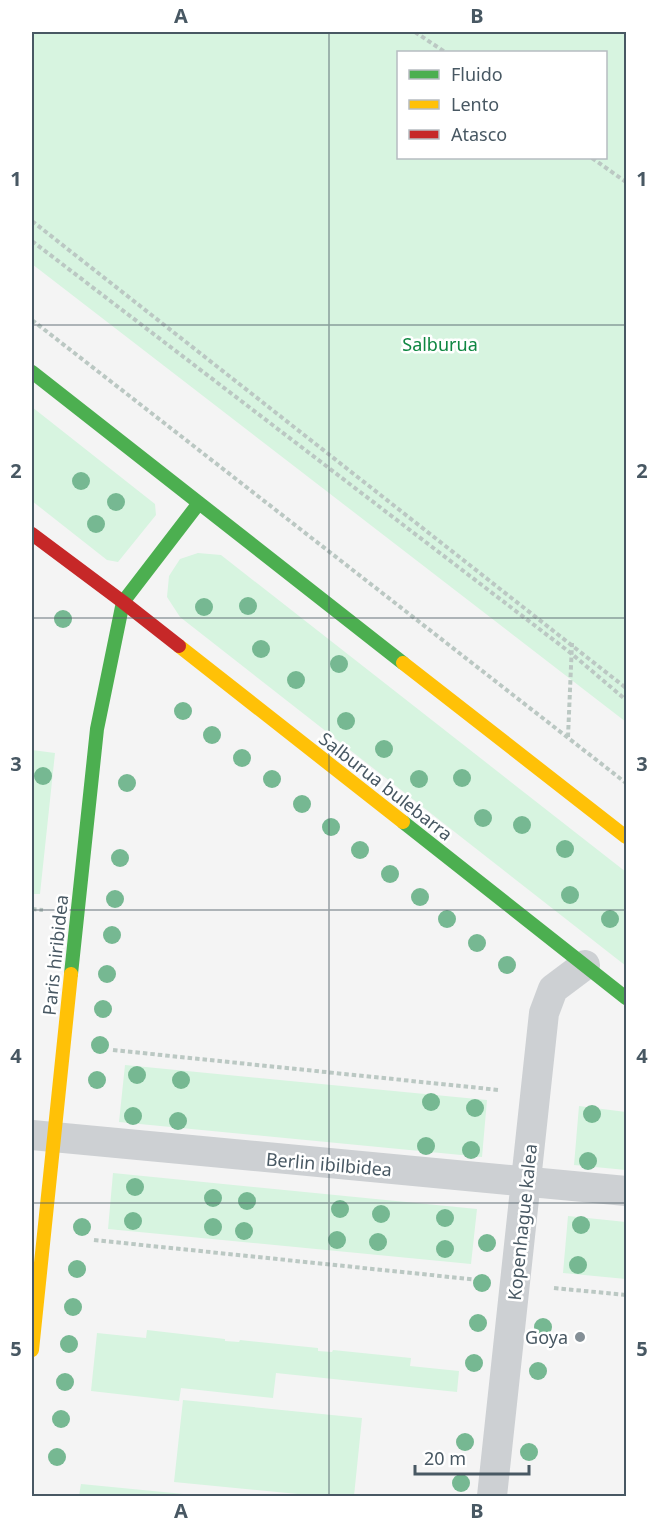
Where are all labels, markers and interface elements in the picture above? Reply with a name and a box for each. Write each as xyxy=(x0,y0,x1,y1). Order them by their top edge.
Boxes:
text: A xyxy=(174,2,188,29)
text: B xyxy=(470,2,484,29)
legend xyxy=(397,51,607,159)
text: Fluido xyxy=(451,62,503,86)
text: Lento xyxy=(451,92,499,116)
text: Atasco xyxy=(451,122,507,146)
text: 1 xyxy=(10,165,22,192)
text: 1 xyxy=(636,165,648,192)
park label: Salburua xyxy=(402,332,478,356)
text: 2 xyxy=(10,457,22,484)
text: 2 xyxy=(636,457,648,484)
street label: Salburua bulebarra xyxy=(314,726,458,846)
text: 3 xyxy=(10,750,22,777)
text: 3 xyxy=(636,750,648,777)
street label: Paris hiribidea xyxy=(37,893,73,1017)
text: 4 xyxy=(10,1042,22,1069)
text: 4 xyxy=(636,1042,648,1069)
street label: Kopenhague kalea xyxy=(502,1143,542,1301)
street label: Berlin ibilbidea xyxy=(265,1147,393,1181)
place label: Goya xyxy=(525,1325,568,1349)
marker: Goya xyxy=(573,1330,587,1344)
text: 5 xyxy=(10,1335,22,1362)
text: 5 xyxy=(636,1335,648,1362)
scale bar xyxy=(415,1438,529,1476)
text: 20 m xyxy=(424,1446,466,1470)
text: A xyxy=(174,1497,188,1524)
text: B xyxy=(470,1497,484,1524)

